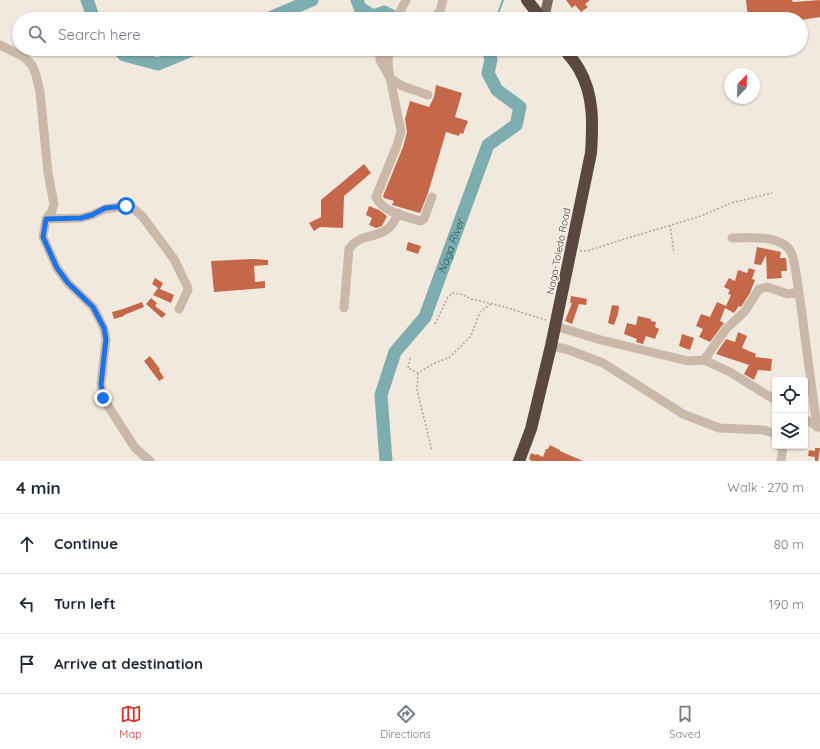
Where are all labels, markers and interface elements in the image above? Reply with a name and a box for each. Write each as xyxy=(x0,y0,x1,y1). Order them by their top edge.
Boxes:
search box xyxy=(12,12,808,56)
icon: search xyxy=(26,23,48,45)
text: Search here xyxy=(58,25,141,44)
north arrow xyxy=(724,68,760,104)
route start xyxy=(117,197,135,215)
street label: Naga-Toledo Road xyxy=(544,207,573,295)
water label: Naga River xyxy=(435,215,468,275)
map controls xyxy=(772,377,808,449)
button: locate xyxy=(772,377,808,413)
route end xyxy=(94,389,112,407)
button: layers xyxy=(772,413,808,449)
text: 4 min xyxy=(16,477,61,498)
text: Walk · 270 m xyxy=(727,479,804,495)
icon: ahead xyxy=(16,533,38,555)
text: Continue xyxy=(54,534,118,553)
text: 80 m xyxy=(774,536,804,552)
icon: left xyxy=(16,593,38,615)
text: Turn left xyxy=(54,594,116,613)
text: 190 m xyxy=(769,596,804,612)
icon: arrive xyxy=(16,653,38,675)
text: Arrive at destination xyxy=(54,654,203,673)
tab: Map xyxy=(119,703,142,741)
tab: Directions xyxy=(380,703,431,741)
tab: Saved xyxy=(669,703,701,741)

